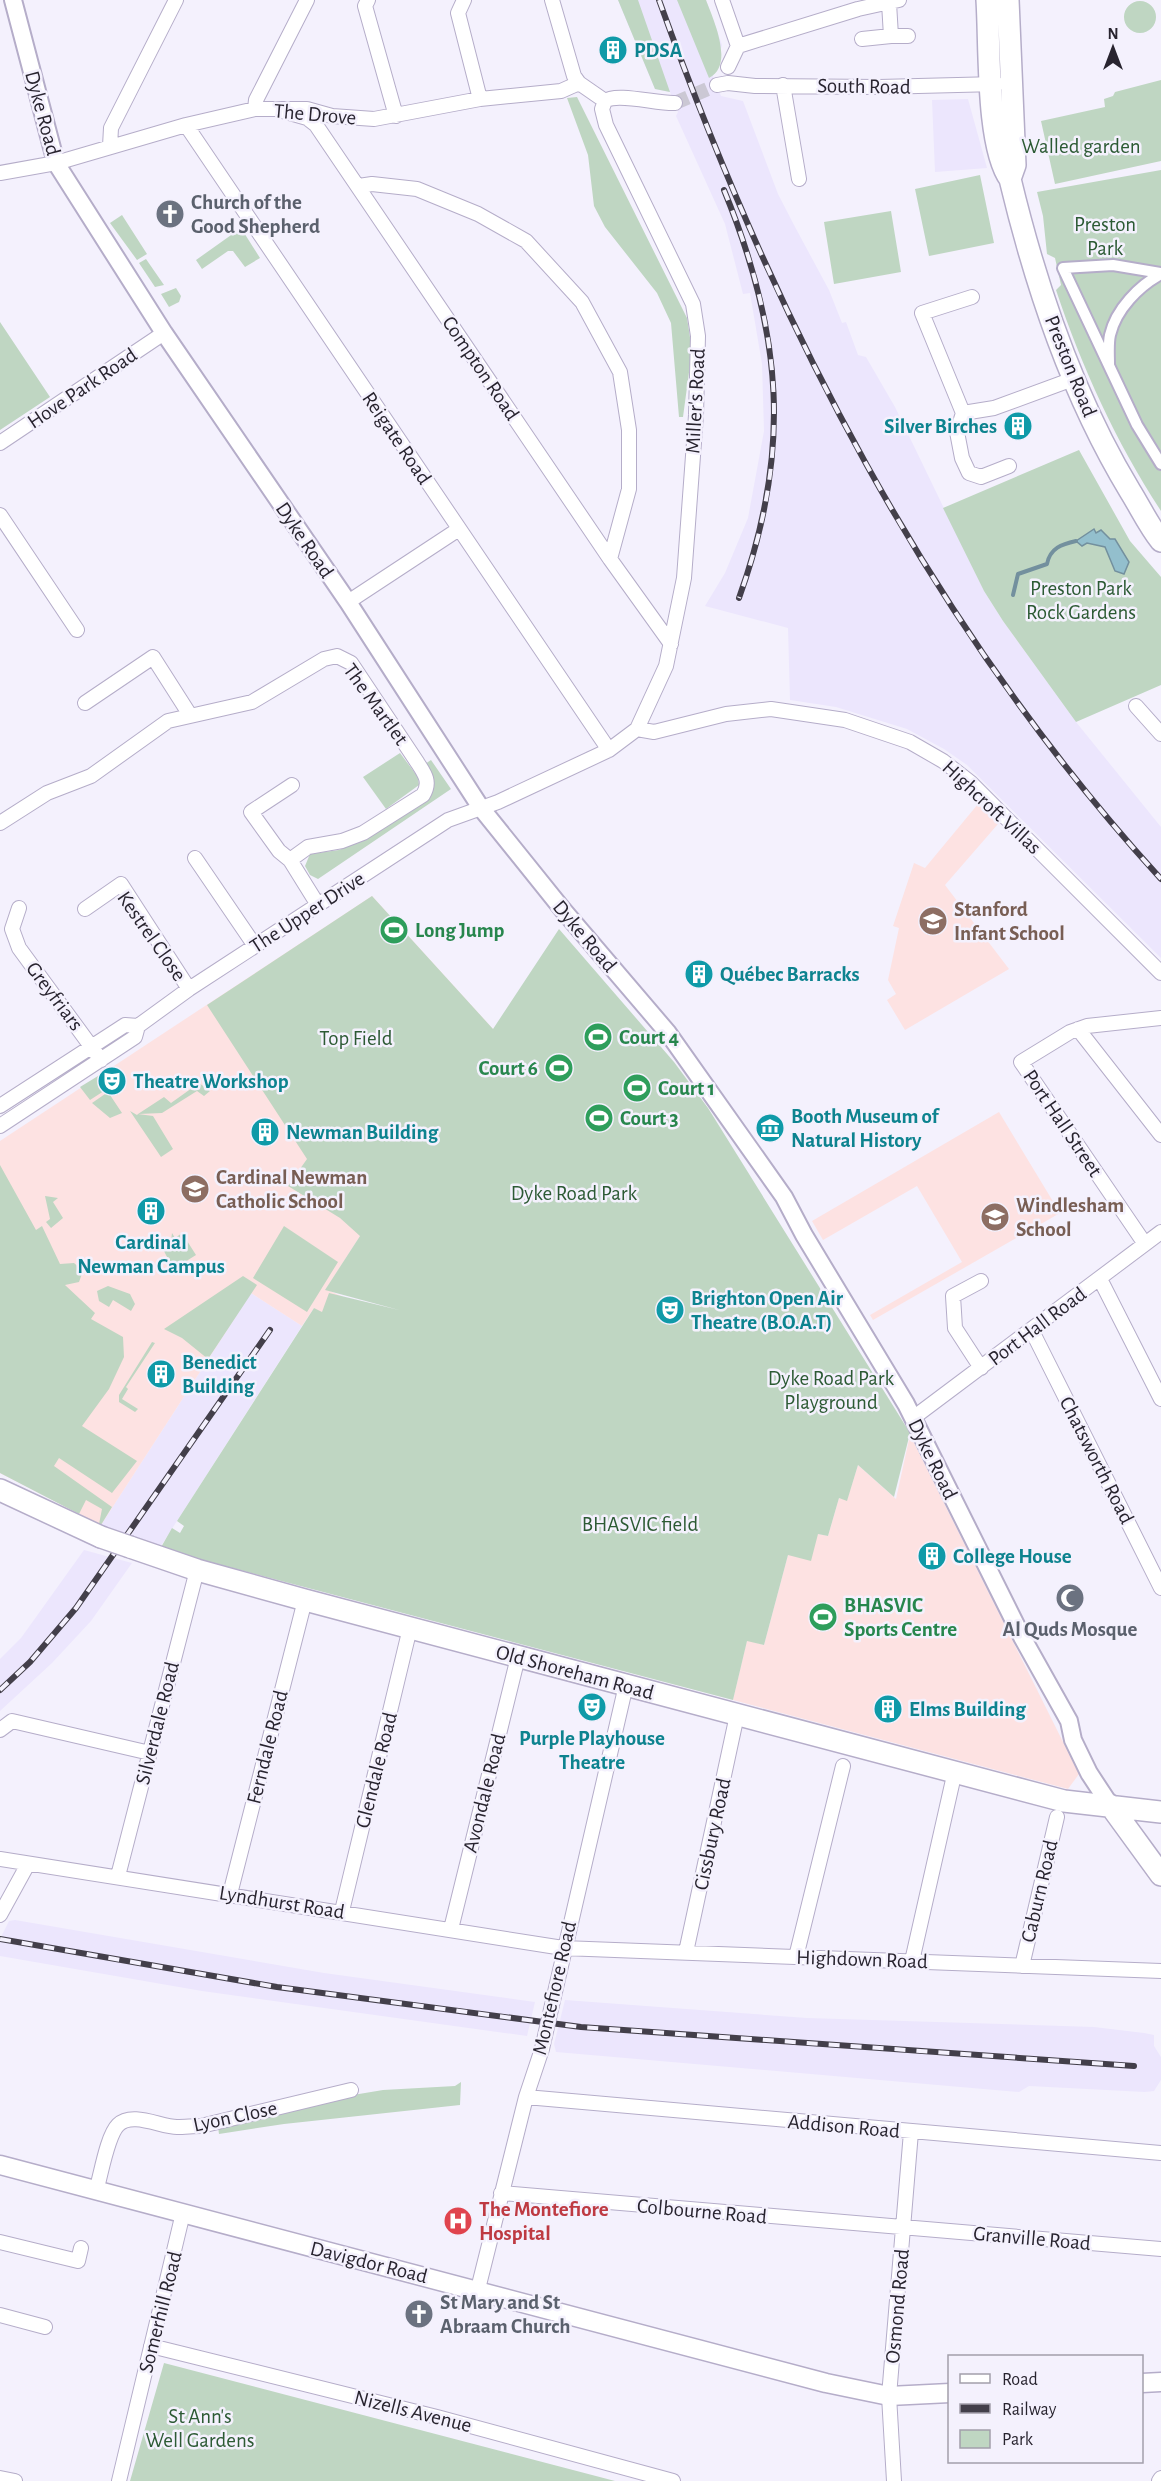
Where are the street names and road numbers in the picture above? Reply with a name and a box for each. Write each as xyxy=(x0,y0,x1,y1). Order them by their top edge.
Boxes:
street label: Dyke Road xyxy=(21,69,64,158)
street label: South Road xyxy=(817,75,911,98)
street label: The Drove xyxy=(273,100,357,129)
street label: Compton Road xyxy=(438,312,523,424)
street label: Preston Road xyxy=(1041,312,1100,420)
street label: Hove Park Road xyxy=(24,344,141,433)
street label: Miller's Road xyxy=(682,348,709,454)
street label: Reigate Road xyxy=(358,388,435,488)
street label: Dyke Road xyxy=(272,498,338,582)
street label: The Martlet xyxy=(339,660,412,749)
street label: Highcroft Villas xyxy=(938,757,1045,858)
street label: The Upper Drive xyxy=(246,868,368,957)
street label: Kestrel Close xyxy=(113,888,190,985)
street label: Dyke Road xyxy=(549,896,621,976)
street label: Greyfriars xyxy=(22,958,87,1035)
street label: Port Hall Street xyxy=(1019,1066,1106,1181)
street label: Port Hall Road xyxy=(985,1283,1090,1370)
street label: Chatsworth Road xyxy=(1056,1393,1138,1527)
street label: Dyke Road xyxy=(904,1416,961,1503)
street label: Old Shoreham Road xyxy=(494,1641,656,1704)
street label: Silverdale Road xyxy=(132,1659,183,1787)
street label: Ferndale Road xyxy=(243,1688,292,1806)
street label: Glendale Road xyxy=(352,1710,401,1830)
street label: Avondale Road xyxy=(460,1731,509,1855)
street label: Cissbury Road xyxy=(690,1776,735,1892)
street label: Caburn Road xyxy=(1017,1838,1062,1945)
street label: Lyndhurst Road xyxy=(218,1882,346,1923)
street label: Montefiore Road xyxy=(529,1919,580,2057)
street label: Highdown Road xyxy=(796,1947,928,1972)
street label: Lyon Close xyxy=(191,2097,279,2136)
street label: Addison Road xyxy=(787,2111,901,2142)
street label: Colbourne Road xyxy=(636,2195,768,2228)
street label: Granville Road xyxy=(972,2223,1092,2254)
street label: Davigdor Road xyxy=(308,2238,430,2287)
street label: Osmond Road xyxy=(882,2248,913,2364)
street label: Somerhill Road xyxy=(135,2249,186,2375)
street label: Nizells Avenue xyxy=(352,2387,474,2436)

